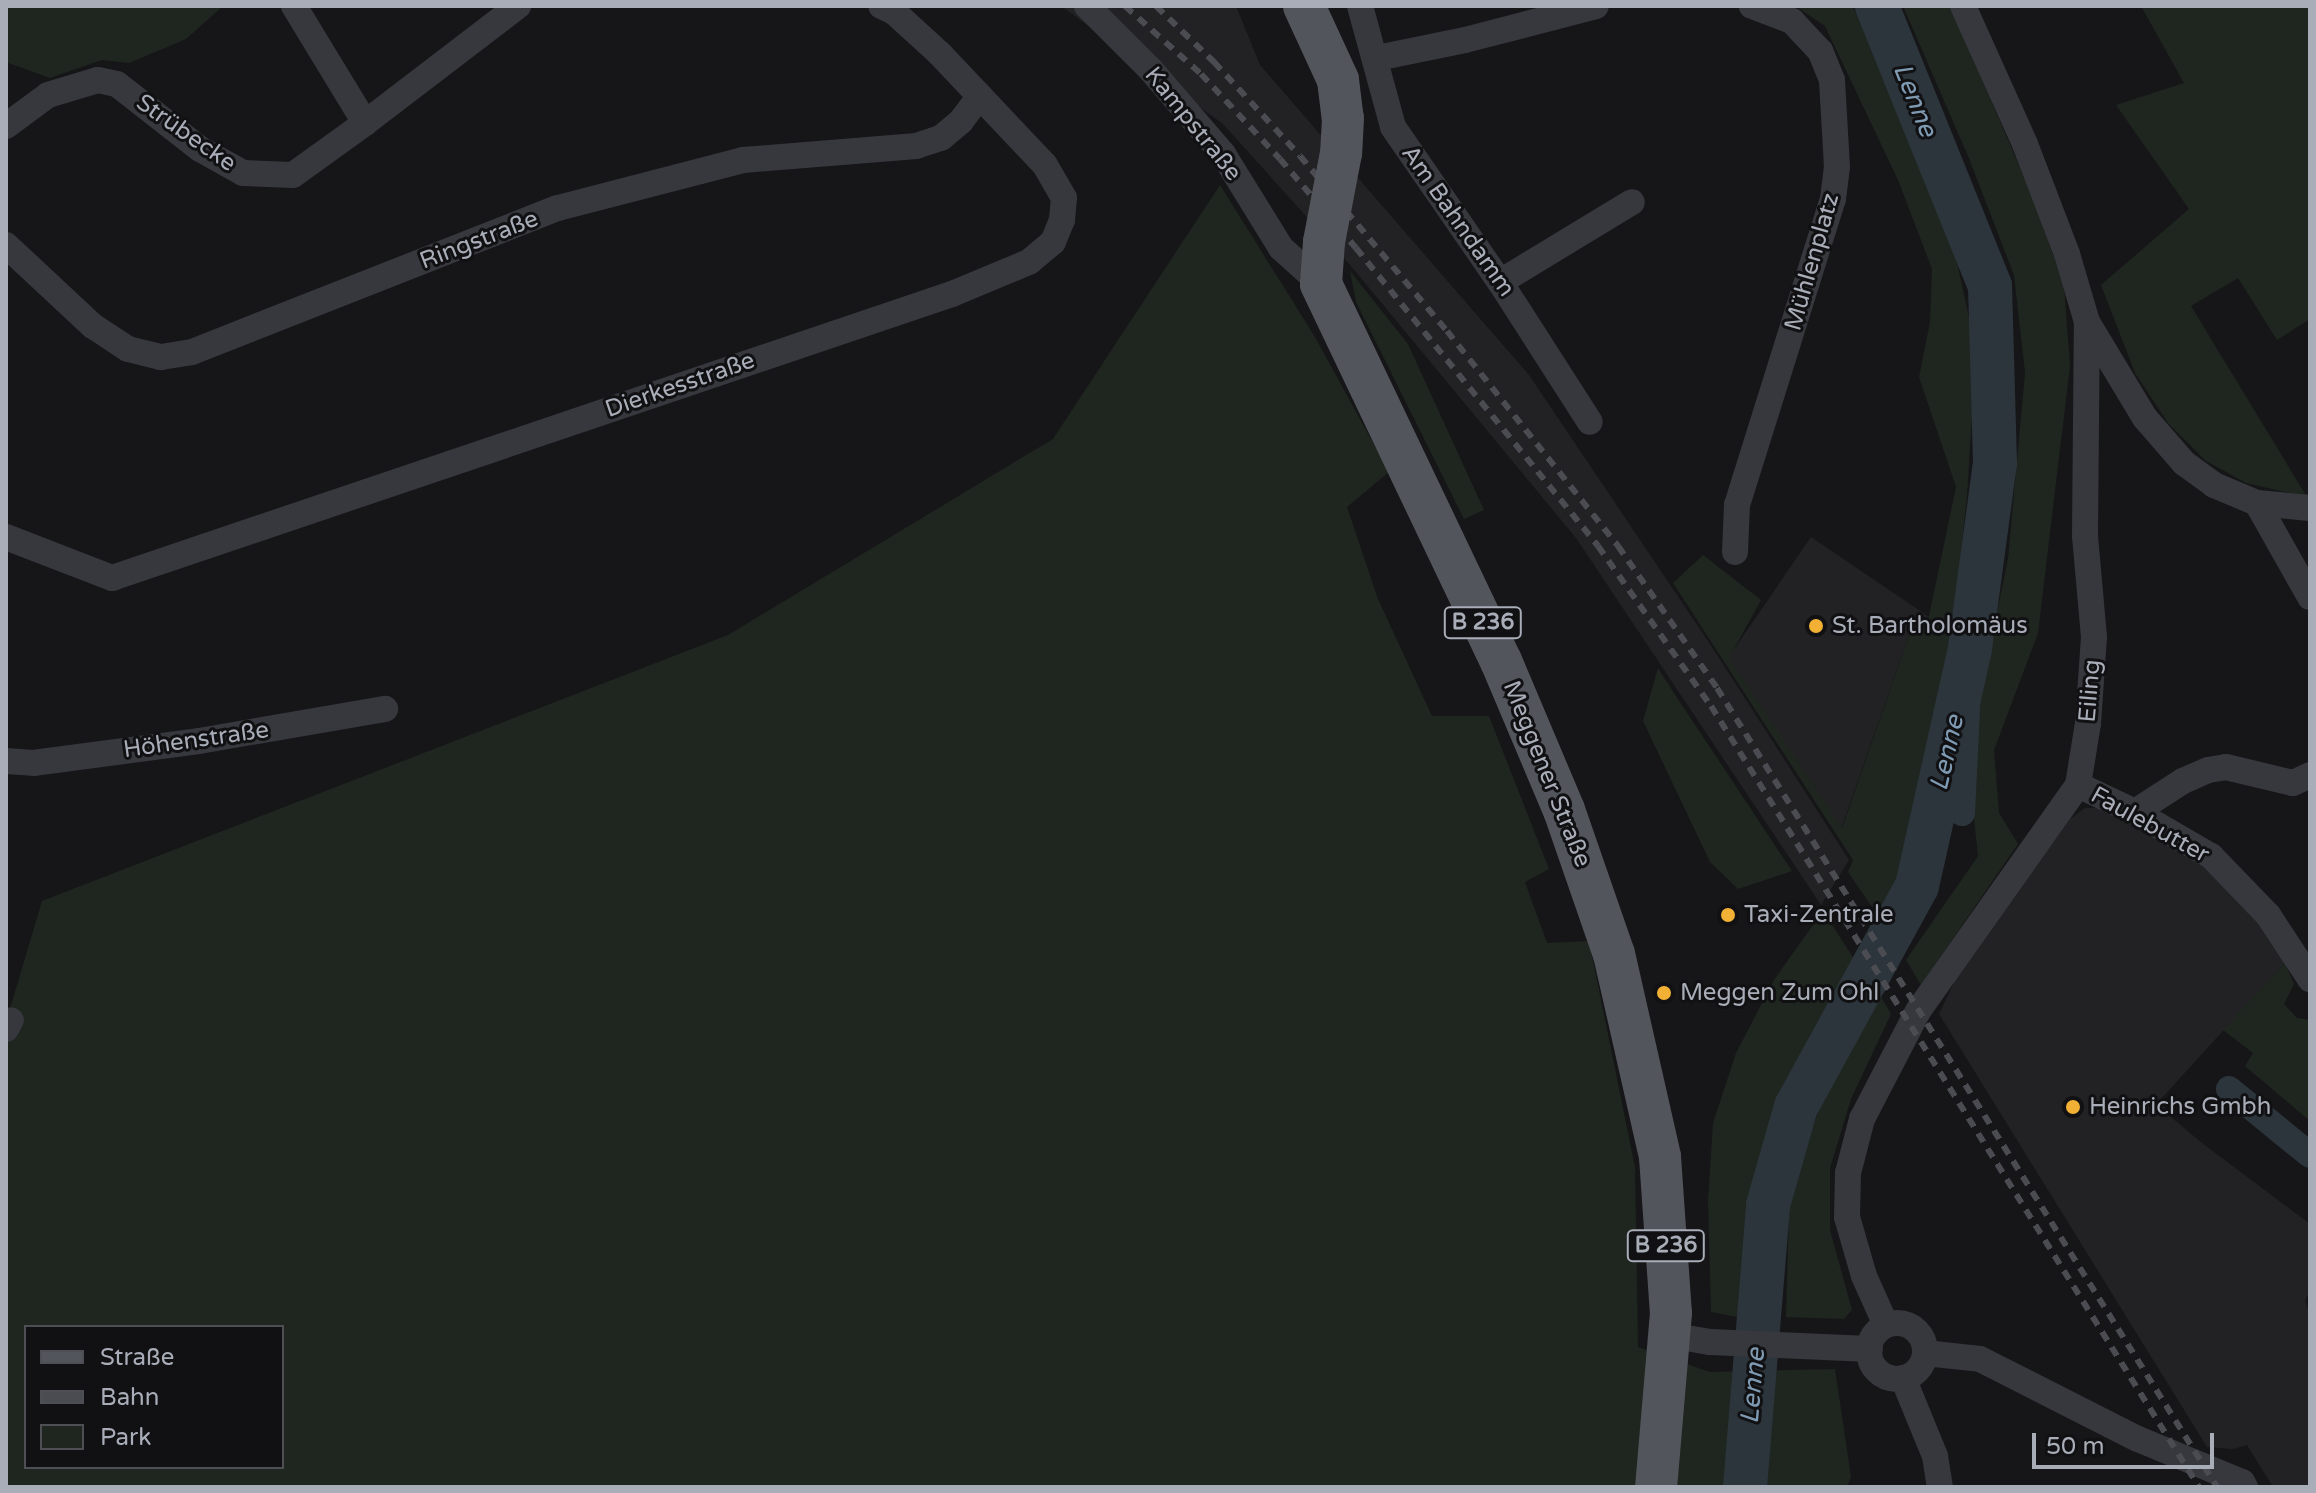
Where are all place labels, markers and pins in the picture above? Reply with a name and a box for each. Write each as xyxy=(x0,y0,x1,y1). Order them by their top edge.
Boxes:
place label: St. Bartholomäus xyxy=(1832,612,2028,640)
marker: St. Bartholomäus xyxy=(1807,617,1825,635)
place label: Taxi-Zentrale xyxy=(1744,901,1894,929)
marker: Taxi-Zentrale xyxy=(1719,906,1737,924)
place label: Meggen Zum Ohl xyxy=(1680,979,1879,1007)
marker: Meggen Zum Ohl xyxy=(1655,984,1673,1002)
place label: Heinrichs Gmbh xyxy=(2089,1093,2271,1121)
marker: Heinrichs Gmbh xyxy=(2064,1098,2082,1116)

